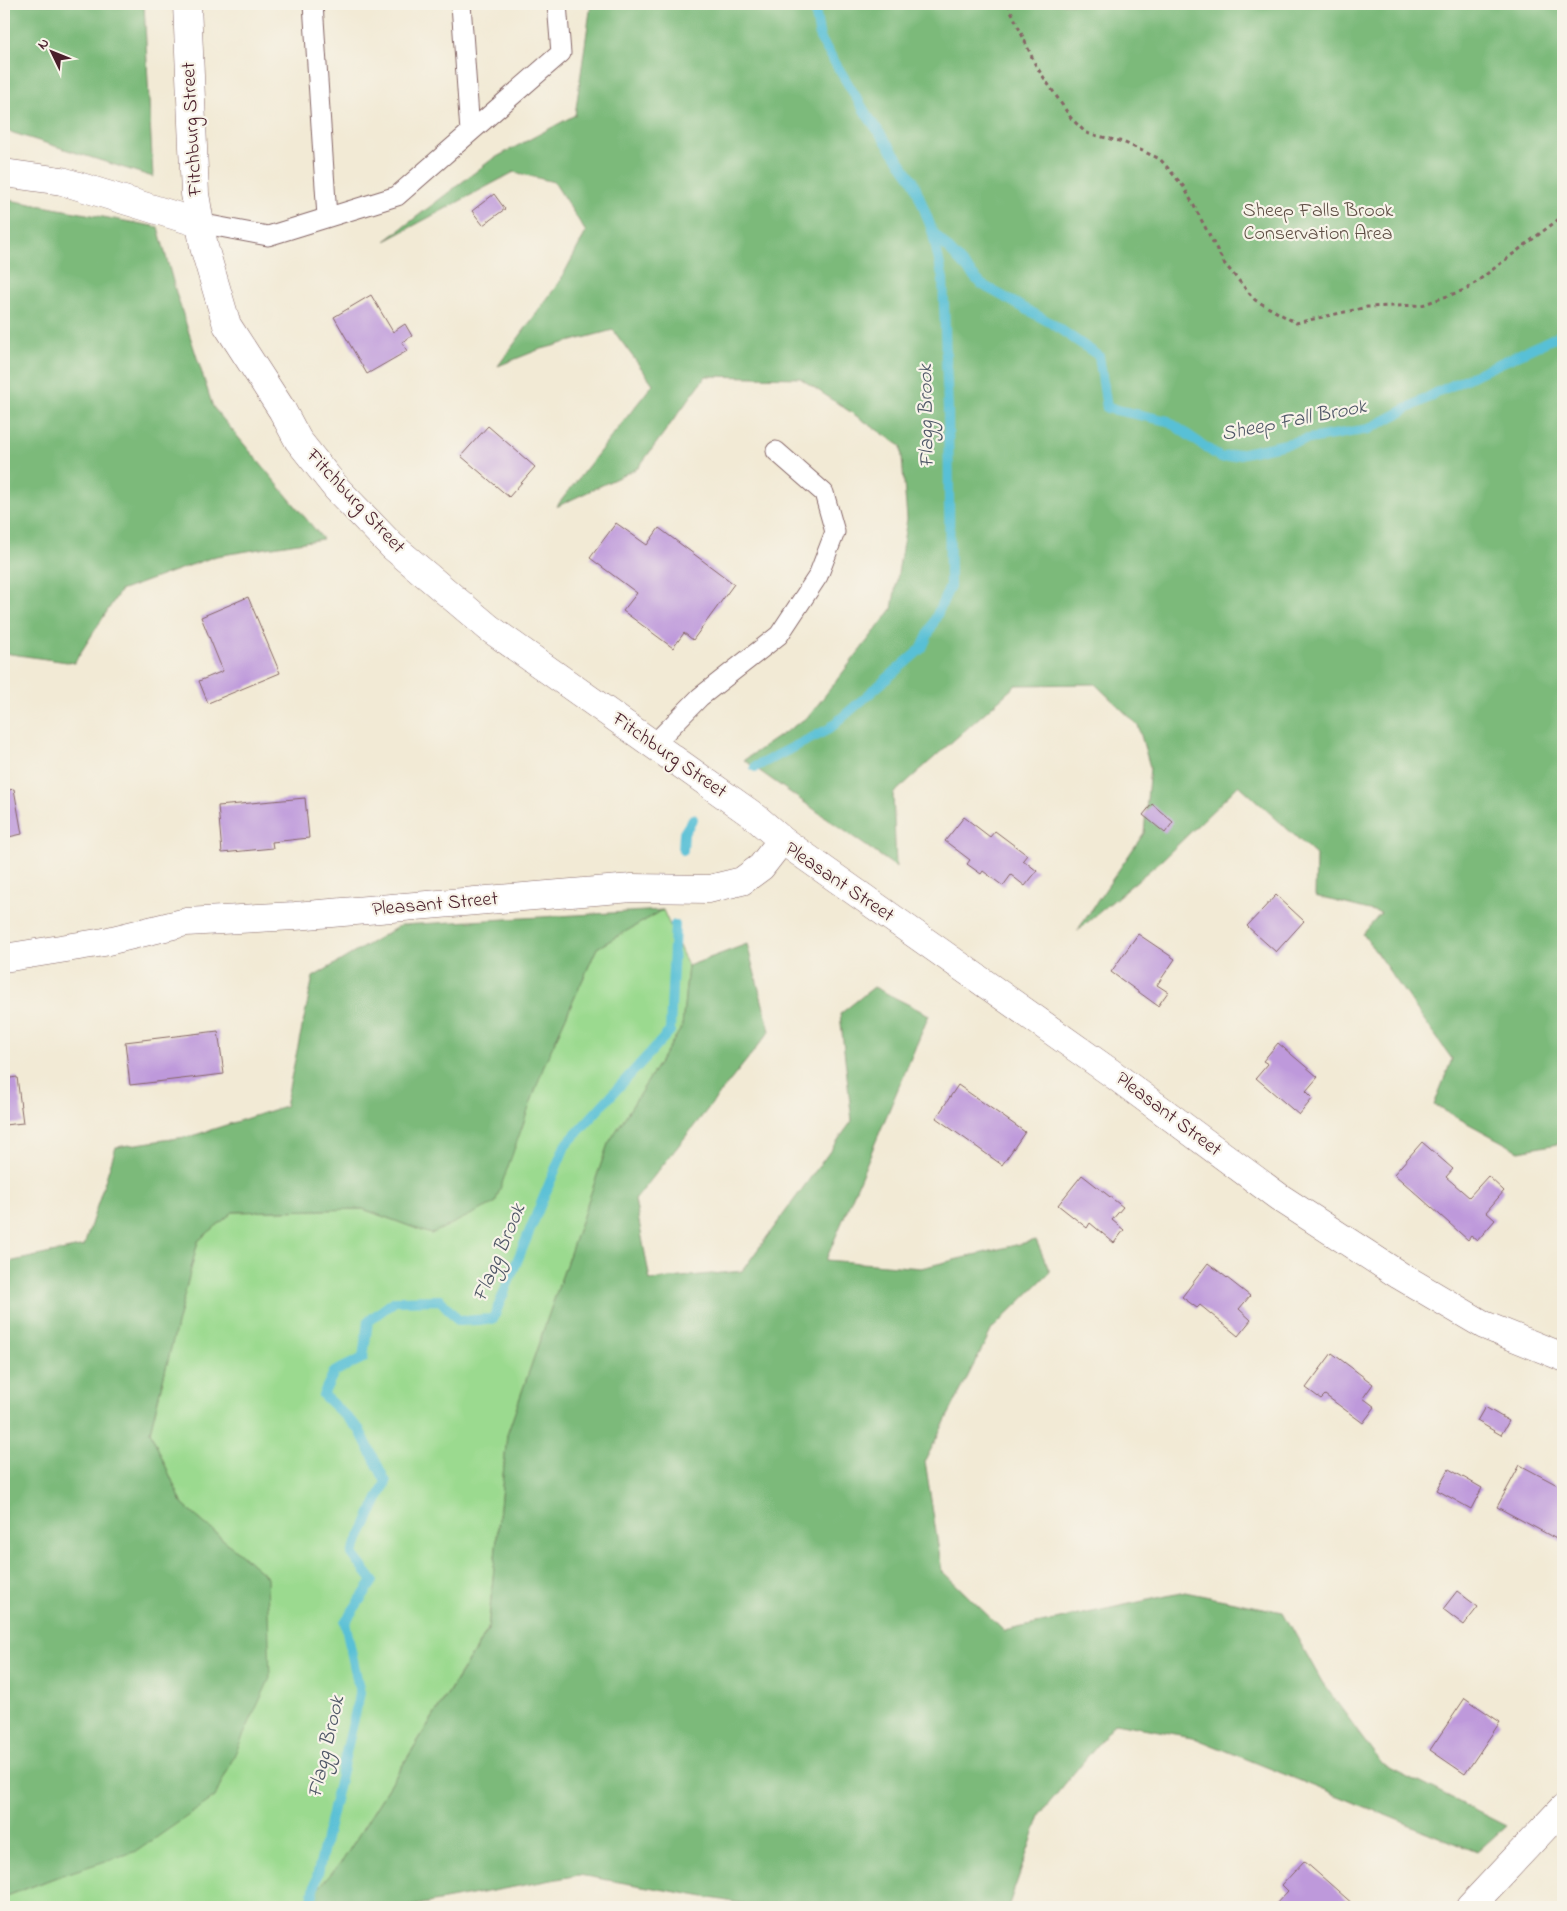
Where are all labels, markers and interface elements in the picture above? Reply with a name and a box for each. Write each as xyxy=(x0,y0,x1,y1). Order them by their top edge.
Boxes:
north arrow xyxy=(28,28,78,78)
text: N xyxy=(33,34,54,55)
street label: Fitchburg Street xyxy=(175,61,212,198)
park label: Sheep Falls Brook Conservation Area xyxy=(1243,197,1393,249)
water label: Flagg Brook xyxy=(911,363,944,468)
water label: Sheep Fall Brook xyxy=(1219,392,1370,450)
street label: Fitchburg Street xyxy=(297,442,412,562)
street label: Fitchburg Street xyxy=(604,705,733,807)
street label: Pleasant Street xyxy=(778,836,900,931)
street label: Pleasant Street xyxy=(371,885,500,925)
street label: Pleasant Street xyxy=(1109,1065,1227,1165)
water label: Flagg Brook xyxy=(466,1199,535,1307)
water label: Flagg Brook xyxy=(301,1692,354,1801)

